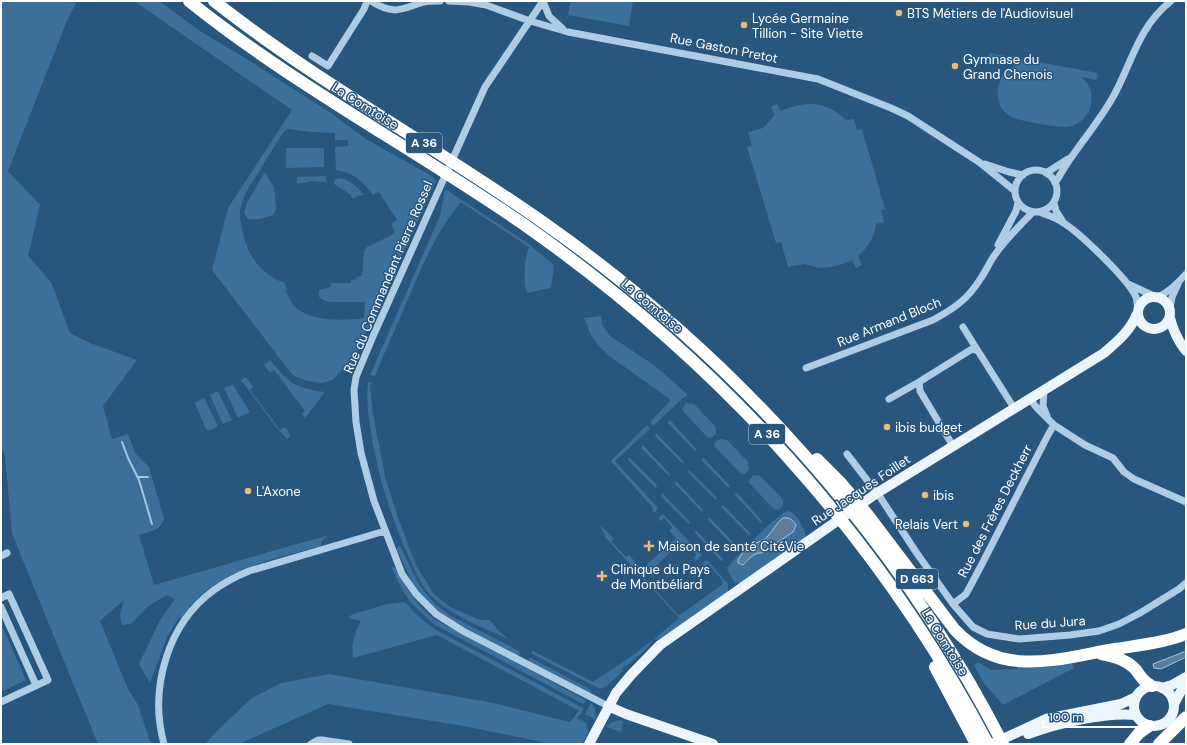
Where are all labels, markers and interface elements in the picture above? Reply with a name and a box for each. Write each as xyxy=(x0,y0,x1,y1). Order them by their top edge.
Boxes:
place label: BTS Métiers de l'Audiovisuel xyxy=(907,5,1073,22)
marker: BTS Métiers de l'Audiovisuel xyxy=(894,8,904,18)
place label: Lycée Germaine Tillion - Site Viette xyxy=(752,10,863,42)
marker: Lycée Germaine Tillion - Site Viette xyxy=(739,20,749,30)
street label: Rue Gaston Pretot xyxy=(669,29,779,67)
place label: Gymnase du Grand Chenois xyxy=(963,51,1053,83)
marker: Gymnase du Grand Chenois xyxy=(950,61,960,71)
street label: La Comtoise xyxy=(328,79,402,133)
road number: A 36 xyxy=(406,133,442,153)
street label: Rue du Commandant Pierre Rossel xyxy=(340,178,436,376)
street label: La Comtoise xyxy=(618,275,686,337)
street label: Rue Armand Bloch xyxy=(835,293,943,351)
place label: ibis budget xyxy=(895,419,962,436)
marker: ibis budget xyxy=(882,422,892,432)
road number: A 36 xyxy=(749,424,785,444)
street label: Rue des Frères Deckherr xyxy=(954,441,1036,580)
street label: Rue Jacques Foillet xyxy=(808,451,914,529)
place label: L'Axone xyxy=(256,483,301,500)
marker: L'Axone xyxy=(243,486,253,496)
place label: ibis xyxy=(933,487,954,504)
marker: ibis xyxy=(920,490,930,500)
place label: Relais Vert xyxy=(895,516,958,533)
marker: Relais Vert xyxy=(961,519,971,529)
place label: Maison de santé CitéVie xyxy=(658,538,804,555)
marker: Maison de santé CitéVie xyxy=(643,540,655,552)
place label: Clinique du Pays de Montbéliard xyxy=(611,561,710,593)
road number: D 663 xyxy=(896,569,938,589)
marker: Clinique du Pays de Montbéliard xyxy=(596,570,608,582)
street label: La Comtoise xyxy=(918,605,972,679)
street label: Rue du Jura xyxy=(1014,612,1086,634)
scale bar xyxy=(1043,703,1139,729)
text: 100 m xyxy=(1049,709,1083,725)

